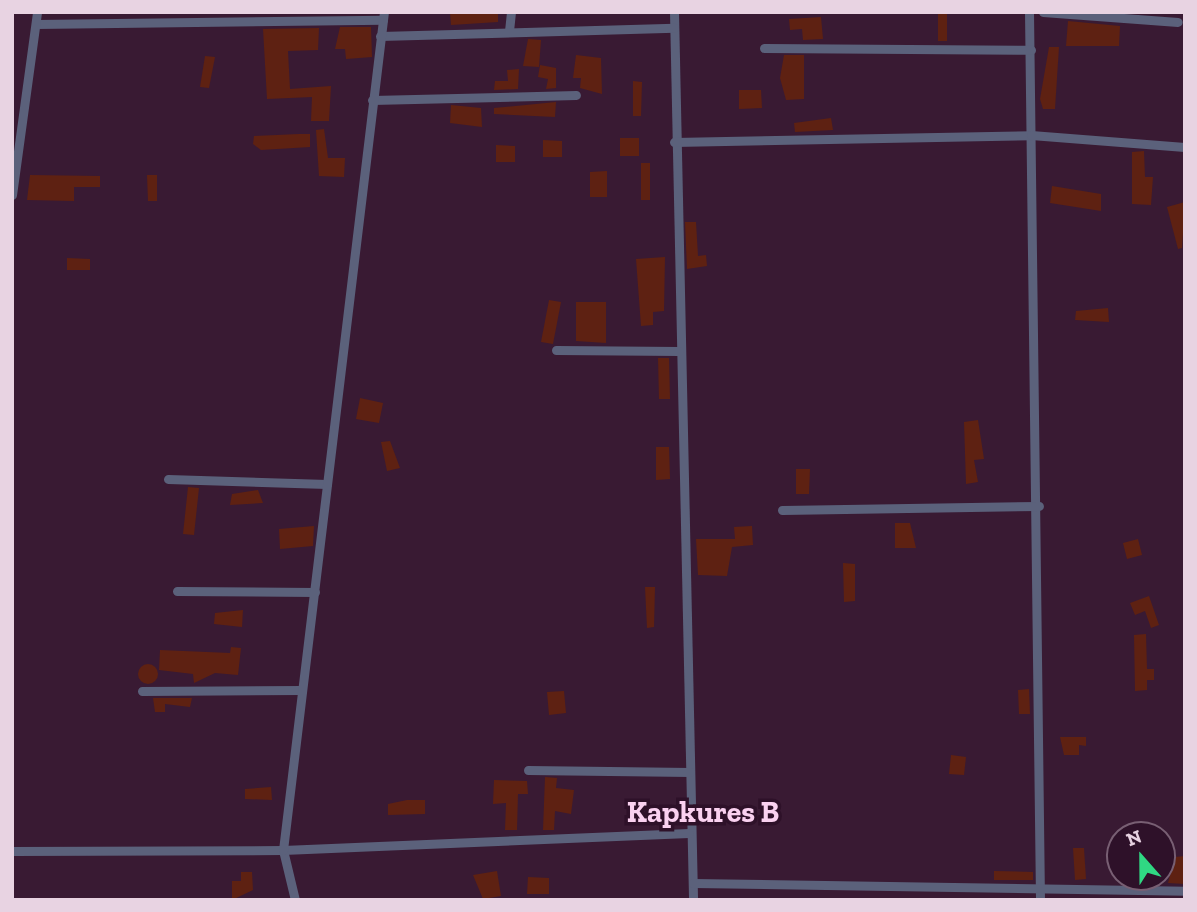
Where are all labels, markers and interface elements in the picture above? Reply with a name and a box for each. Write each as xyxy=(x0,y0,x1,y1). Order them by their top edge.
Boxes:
district label: Kapkures B xyxy=(627,794,779,830)
north arrow xyxy=(1106,821,1176,891)
text: N xyxy=(1123,824,1145,851)

